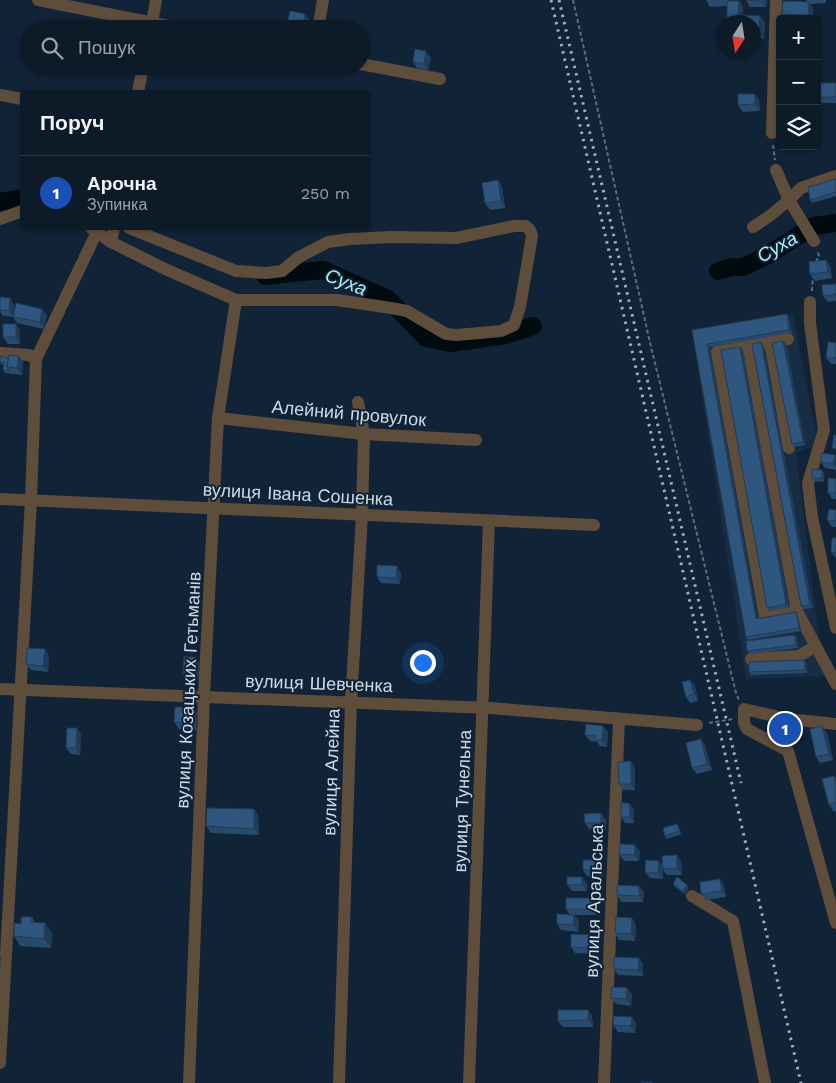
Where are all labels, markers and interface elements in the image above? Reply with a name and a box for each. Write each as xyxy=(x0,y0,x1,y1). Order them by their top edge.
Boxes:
north arrow xyxy=(716,15,761,60)
map controls xyxy=(776,15,821,150)
button: + xyxy=(776,15,821,60)
search box xyxy=(20,20,370,75)
icon: search xyxy=(38,34,66,62)
text: Пошук xyxy=(78,36,135,59)
button: − xyxy=(776,60,821,105)
button: layers xyxy=(776,105,821,150)
text: Поруч xyxy=(40,110,104,135)
text: Арочна xyxy=(87,172,157,195)
text: 1 xyxy=(53,184,59,203)
text: 250 m xyxy=(301,184,350,203)
text: Зупинка xyxy=(87,195,147,214)
water label: Суха xyxy=(753,226,801,268)
water label: Суха xyxy=(322,263,370,301)
street label: Алейний провулок xyxy=(271,396,427,430)
street label: вулиця Івана Сошенка xyxy=(202,479,395,510)
street label: вулиця Козацьких Гетьманів xyxy=(171,571,205,809)
your location xyxy=(410,650,436,676)
street label: вулиця Шевченка xyxy=(245,670,394,696)
street label: вулиця Алейна xyxy=(318,707,344,836)
pin: 1 xyxy=(769,710,801,748)
street label: вулиця Тунельна xyxy=(449,728,475,873)
street label: вулиця Аральська xyxy=(581,823,607,978)

